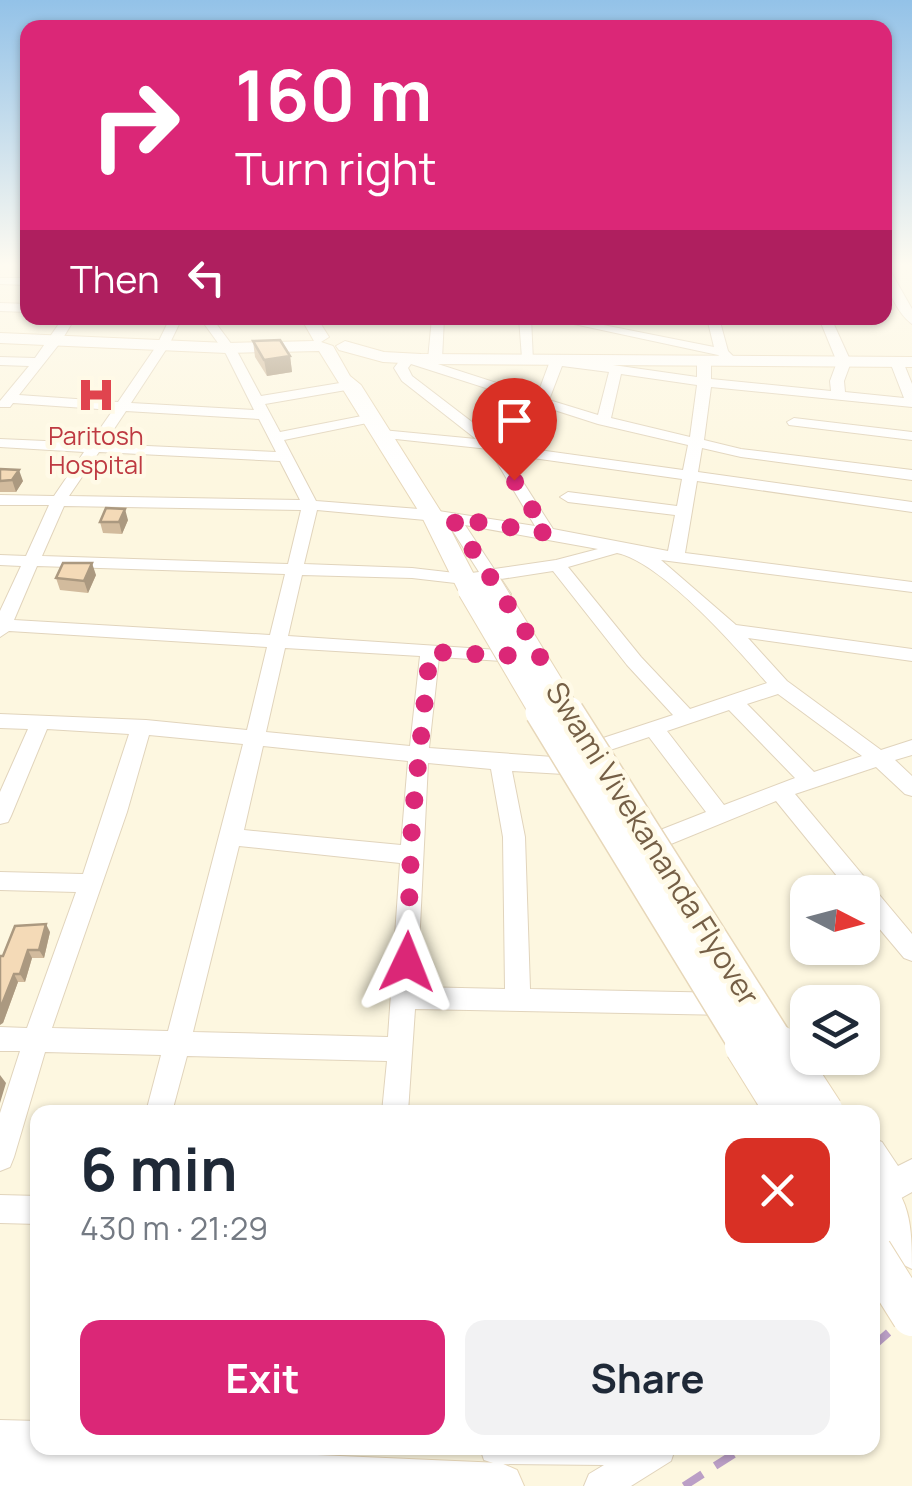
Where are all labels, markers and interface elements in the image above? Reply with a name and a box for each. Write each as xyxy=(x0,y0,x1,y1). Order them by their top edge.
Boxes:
text: 160 m xyxy=(235,46,432,142)
icon: right xyxy=(70,60,200,190)
text: Turn right xyxy=(235,137,436,199)
icon: left xyxy=(179,250,234,305)
text: Then xyxy=(70,252,159,304)
hospital icon: Paritosh Hospital xyxy=(75,374,117,416)
pin xyxy=(472,378,557,481)
icon: arrive xyxy=(487,393,542,448)
place label: Paritosh Hospital xyxy=(48,418,144,482)
street label: Swami Vivekananda Flyover xyxy=(537,674,770,1013)
north arrow xyxy=(790,875,880,965)
map controls xyxy=(790,875,880,1075)
position arrow xyxy=(355,910,459,1014)
button: layers xyxy=(790,985,880,1075)
text: 6 min xyxy=(80,1127,238,1209)
button: close xyxy=(725,1138,830,1243)
text: 430 m · 21:29 xyxy=(80,1206,268,1250)
button: Exit xyxy=(80,1320,445,1435)
button: Share xyxy=(465,1320,830,1435)

